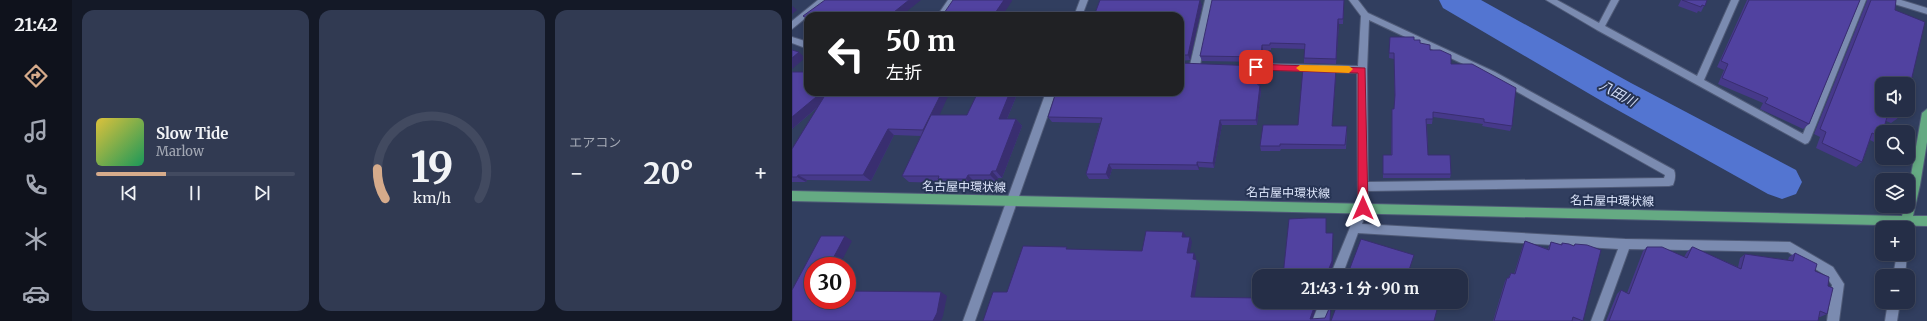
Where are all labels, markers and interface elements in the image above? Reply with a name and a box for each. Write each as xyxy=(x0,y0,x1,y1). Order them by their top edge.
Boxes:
text: 21:42 xyxy=(14,13,58,36)
text: 50 m xyxy=(886,23,955,59)
icon: left xyxy=(820,28,872,80)
pin xyxy=(1239,50,1273,84)
icon: arrive xyxy=(1245,56,1267,78)
text: 左折 xyxy=(886,61,922,84)
icon: directions xyxy=(22,62,50,90)
water label: 八田川 xyxy=(1597,77,1641,111)
map controls xyxy=(1875,77,1915,309)
button: sound xyxy=(1875,77,1915,117)
icon: music xyxy=(22,117,50,145)
text: Slow Tide xyxy=(156,124,228,143)
button: search xyxy=(1875,125,1915,165)
text: エアコン xyxy=(569,134,621,151)
text: 19 xyxy=(410,140,453,192)
text: Marlow xyxy=(156,143,204,160)
text: 20° xyxy=(643,154,694,192)
text: − xyxy=(569,159,584,187)
text: + xyxy=(753,159,768,187)
icon: phone xyxy=(22,171,50,199)
button: layers xyxy=(1875,173,1915,213)
street label: 名古屋中環状線 xyxy=(922,178,1006,195)
icon: previous xyxy=(118,182,140,204)
icon: pause xyxy=(184,182,206,204)
icon: next xyxy=(251,182,273,204)
street label: 名古屋中環状線 xyxy=(1246,184,1330,201)
position arrow xyxy=(1342,187,1384,229)
text: km/h xyxy=(413,188,451,206)
street label: 名古屋中環状線 xyxy=(1570,192,1654,209)
button: + xyxy=(1875,221,1915,261)
icon: climate xyxy=(22,225,50,253)
speed limit sign: 30 xyxy=(804,257,856,309)
button: − xyxy=(1875,269,1915,309)
text: 21:43 · 1 分 · 90 m xyxy=(1301,279,1419,298)
icon: car xyxy=(22,280,50,308)

